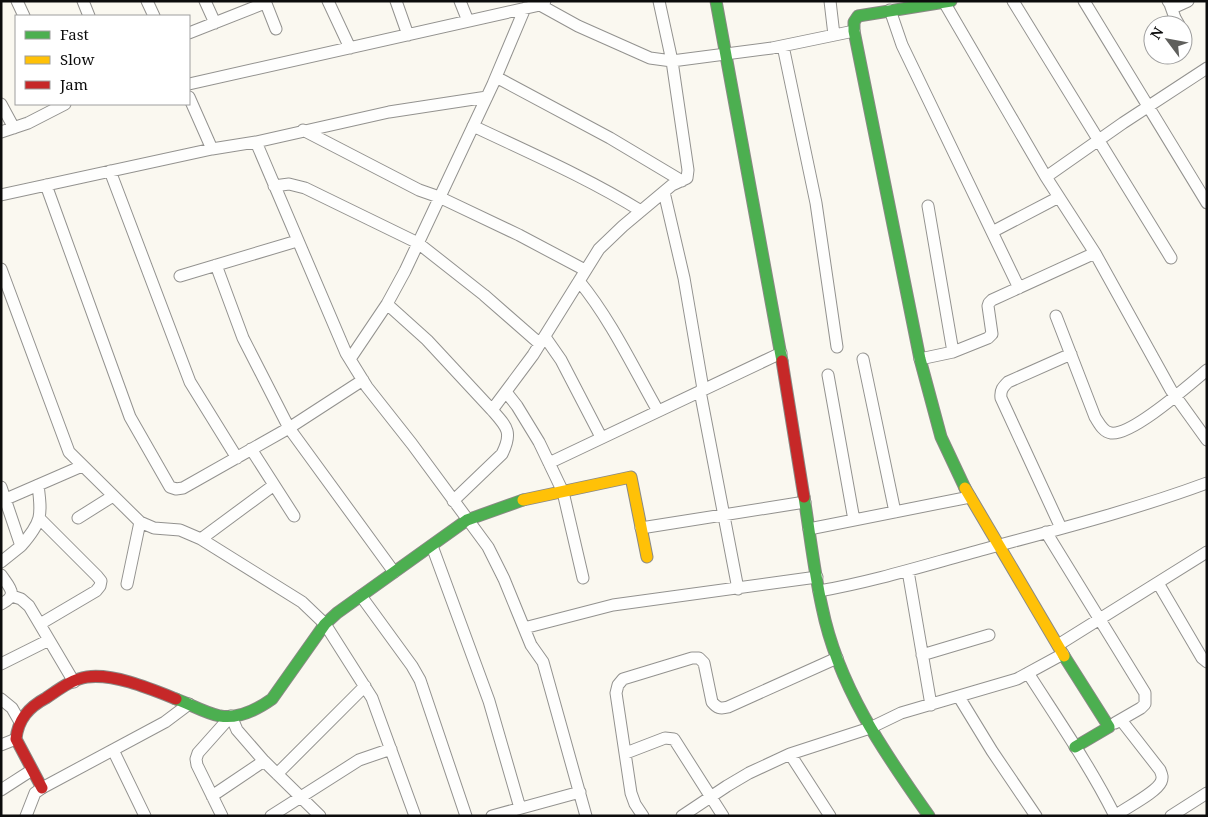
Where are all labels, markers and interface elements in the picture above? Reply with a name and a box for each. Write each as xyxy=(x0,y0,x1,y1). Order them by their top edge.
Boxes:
legend xyxy=(15,15,190,105)
north arrow xyxy=(1143,15,1193,65)
text: N xyxy=(1146,23,1168,43)
text: Fast xyxy=(60,24,89,44)
text: Slow xyxy=(60,49,94,69)
text: Jam xyxy=(59,74,88,94)

